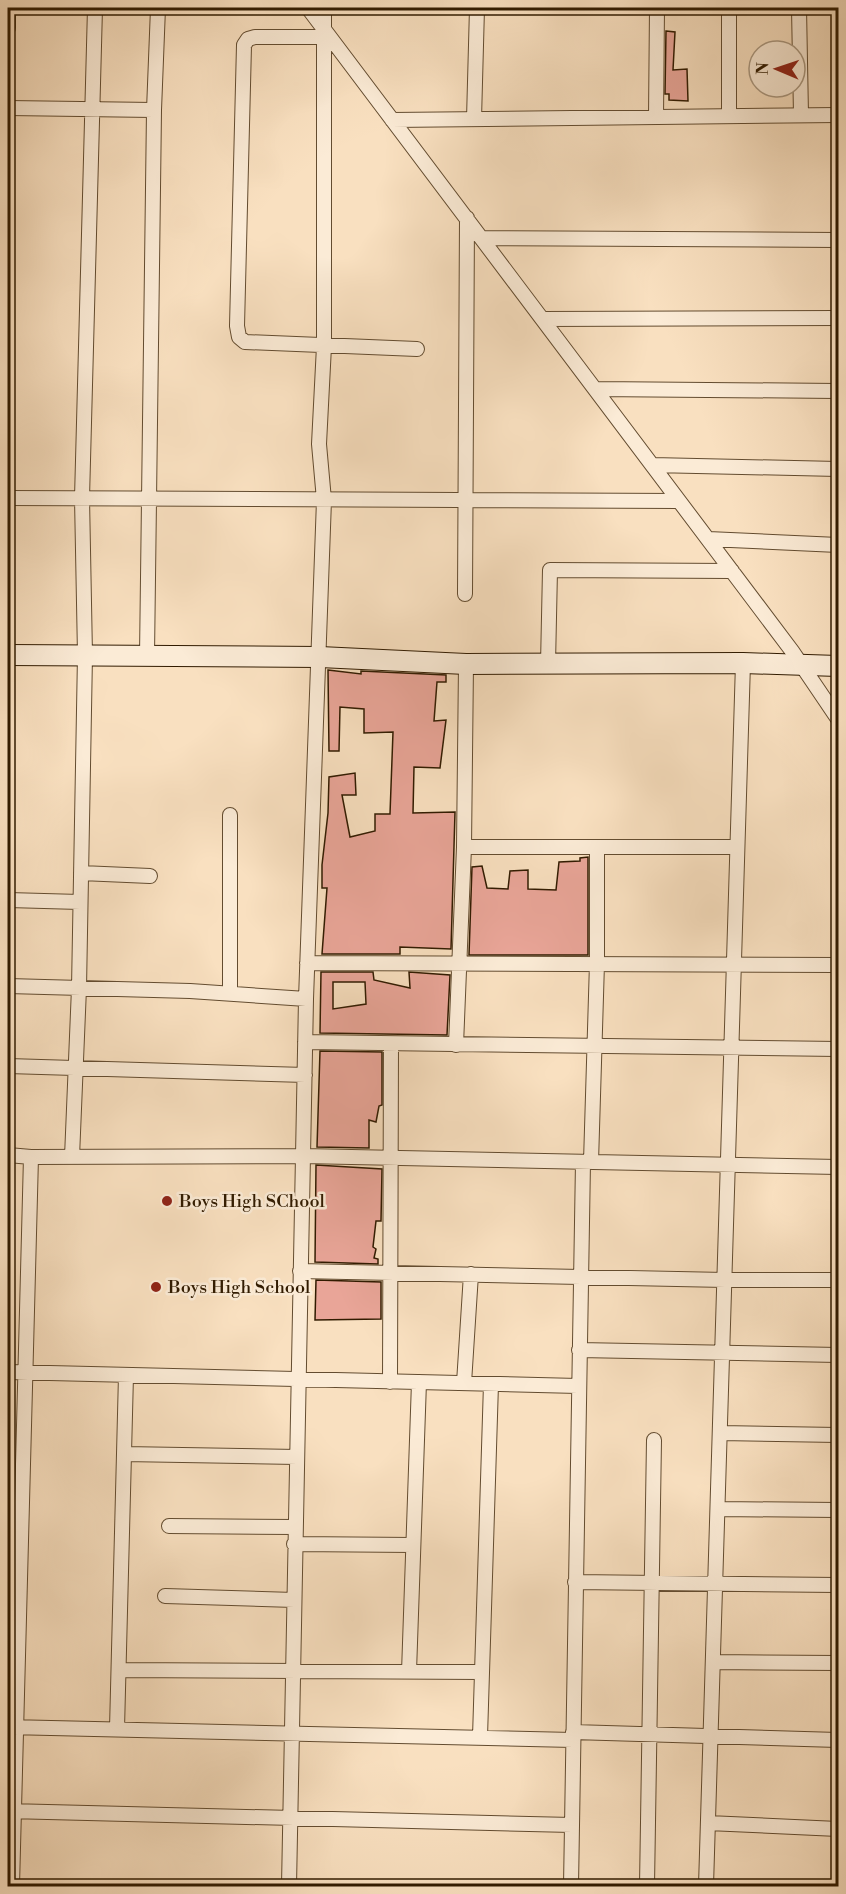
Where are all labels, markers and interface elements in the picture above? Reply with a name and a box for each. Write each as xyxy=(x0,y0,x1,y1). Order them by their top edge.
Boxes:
north arrow xyxy=(747,39,807,99)
text: N xyxy=(753,61,773,75)
place label: Boys High SChool xyxy=(178,1190,326,1213)
marker: Boys High SChool xyxy=(160,1194,174,1208)
place label: Boys High School xyxy=(167,1276,311,1299)
marker: Boys High School xyxy=(149,1280,163,1294)

